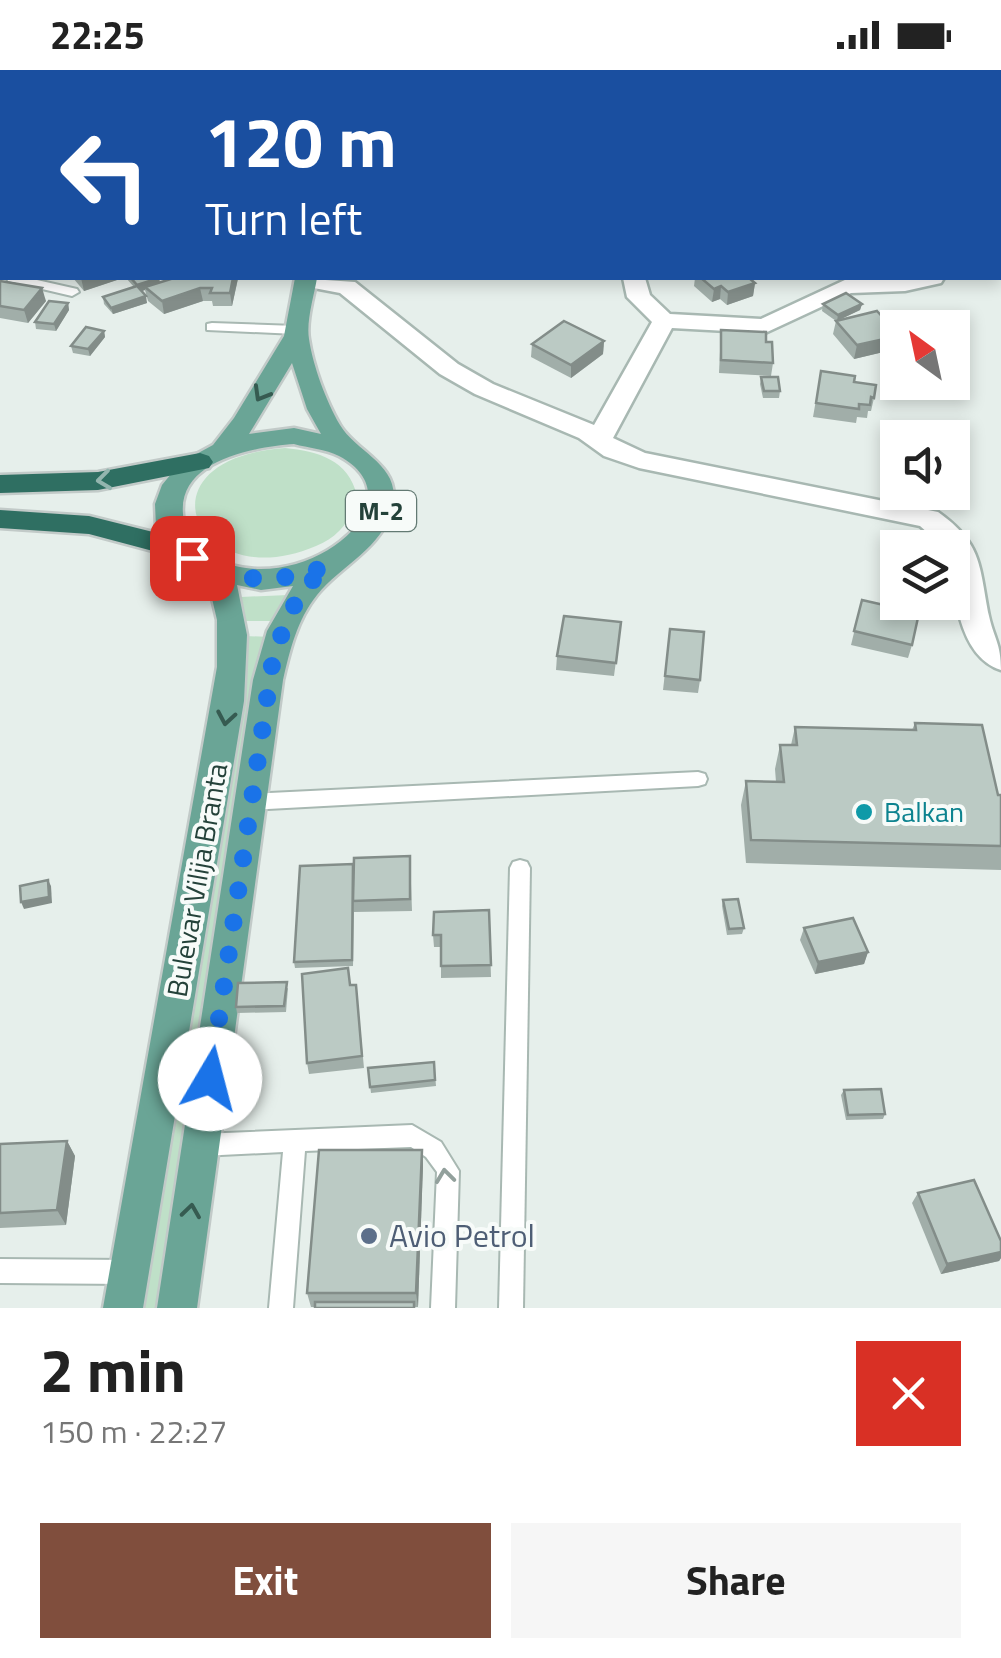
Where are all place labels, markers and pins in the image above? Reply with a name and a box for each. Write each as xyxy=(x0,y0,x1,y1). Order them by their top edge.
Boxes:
pin xyxy=(150,516,235,601)
place label: Balkan xyxy=(884,790,964,833)
marker: Balkan xyxy=(853,801,875,823)
place label: Avio Petrol xyxy=(389,1211,535,1259)
marker: Avio Petrol xyxy=(358,1225,380,1247)

